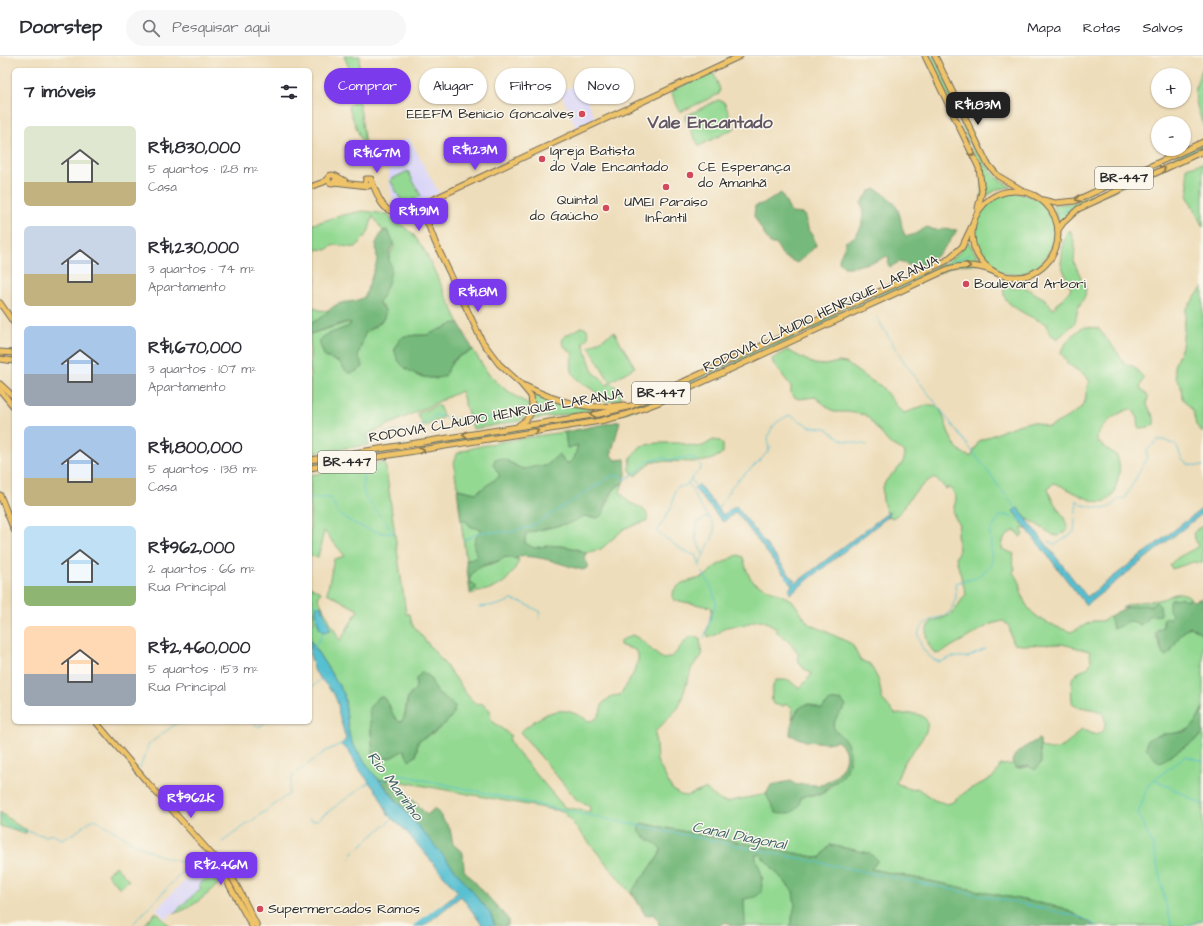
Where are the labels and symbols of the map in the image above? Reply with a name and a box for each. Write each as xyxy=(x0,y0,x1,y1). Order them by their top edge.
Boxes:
pin: R$1.83M xyxy=(941,92,1015,126)
place label: EEEFM Benicio Goncalves xyxy=(407,104,574,124)
marker: EEEFM Benicio Goncalves xyxy=(577,109,587,119)
district label: Vale Encantado xyxy=(646,110,773,135)
pin: R$1.23M xyxy=(438,137,512,171)
pin: R$1.67M xyxy=(340,140,414,174)
place label: Igreja Batista do Vale Encantado xyxy=(550,141,668,177)
one-way arrow xyxy=(967,150,975,158)
marker: Igreja Batista do Vale Encantado xyxy=(537,154,547,164)
place label: CE Esperança do Amanhã xyxy=(698,157,790,193)
one-way arrow xyxy=(1158,166,1166,174)
road number: BR-447 xyxy=(1095,167,1153,189)
marker: CE Esperança do Amanhã xyxy=(685,170,695,180)
marker: UMEI Paraíso Infantil xyxy=(661,182,671,192)
place label: Quintal do Gaúcho xyxy=(530,190,598,226)
place label: UMEI Paraíso Infantil xyxy=(624,192,708,228)
one-way arrow xyxy=(1075,194,1082,202)
pin: R$1.91M xyxy=(382,198,456,232)
marker: Quintal do Gaúcho xyxy=(601,203,611,213)
street label: RODOVIA CLÁUDIO HENRIQUE LARANJA xyxy=(700,250,942,378)
one-way arrow xyxy=(965,262,971,270)
place label: Boulevard Arbori xyxy=(974,274,1086,294)
pin: R$1.8M xyxy=(445,279,511,313)
marker: Boulevard Arbori xyxy=(961,279,971,289)
road number: BR-447 xyxy=(632,382,690,404)
street label: RODOVIA CLÁUDIO HENRIQUE LARANJA xyxy=(367,384,625,448)
one-way arrow xyxy=(590,410,596,418)
one-way arrow xyxy=(533,428,539,436)
one-way arrow xyxy=(461,430,468,439)
one-way arrow xyxy=(419,446,425,455)
road number: BR-447 xyxy=(318,451,376,473)
water label: Rio Marinho xyxy=(362,747,429,826)
pin: R$962K xyxy=(158,785,224,819)
water label: Canal Diagonal xyxy=(690,817,789,857)
pin: R$2.46M xyxy=(184,852,258,886)
place label: Supermercados Ramos xyxy=(268,899,420,919)
marker: Supermercados Ramos xyxy=(255,904,265,914)

